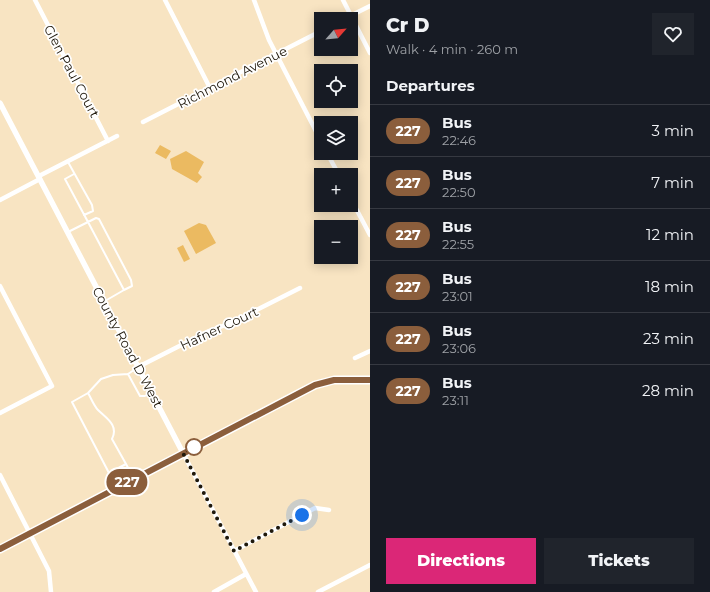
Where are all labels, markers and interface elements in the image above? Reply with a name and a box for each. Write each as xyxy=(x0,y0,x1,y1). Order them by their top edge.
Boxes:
north arrow xyxy=(314,12,358,56)
map controls xyxy=(314,12,358,264)
button: heart xyxy=(652,13,694,55)
text: Cr D xyxy=(386,14,430,37)
street label: Glen Paul Court xyxy=(41,22,103,120)
text: Walk · 4 min · 260 m xyxy=(386,41,518,57)
street label: Richmond Avenue xyxy=(174,42,290,112)
button: locate xyxy=(314,64,358,108)
text: Departures xyxy=(386,76,475,95)
text: Bus xyxy=(442,113,472,132)
button: layers xyxy=(314,116,358,160)
text: 3 min xyxy=(652,121,694,140)
text: 227 xyxy=(395,122,421,140)
text: 22:46 xyxy=(442,132,476,148)
text: Bus xyxy=(442,165,472,184)
button: + xyxy=(314,168,358,212)
text: 7 min xyxy=(651,173,694,192)
text: 227 xyxy=(395,174,421,192)
text: 22:50 xyxy=(442,184,476,200)
text: Bus xyxy=(442,217,472,236)
button: − xyxy=(314,220,358,264)
text: 12 min xyxy=(646,225,694,244)
text: 227 xyxy=(395,226,421,244)
text: 22:55 xyxy=(442,236,474,252)
text: Bus xyxy=(442,269,472,288)
text: 18 min xyxy=(645,277,694,296)
text: 227 xyxy=(395,278,421,296)
street label: County Road D West xyxy=(89,284,167,410)
text: 23:01 xyxy=(442,288,473,304)
street label: Hafner Court xyxy=(177,303,261,353)
text: Bus xyxy=(442,321,472,340)
text: 23 min xyxy=(643,329,694,348)
text: 227 xyxy=(395,330,421,348)
text: 23:06 xyxy=(442,340,476,356)
text: Bus xyxy=(442,373,472,392)
text: 28 min xyxy=(642,381,694,400)
text: 227 xyxy=(395,382,421,400)
text: 23:11 xyxy=(442,392,469,408)
unlabelled marker xyxy=(185,438,203,456)
line badge: 227 xyxy=(104,469,150,495)
text: 227 xyxy=(114,473,140,491)
your location xyxy=(292,505,312,525)
button: Directions xyxy=(386,538,536,584)
button: Tickets xyxy=(544,538,694,584)

